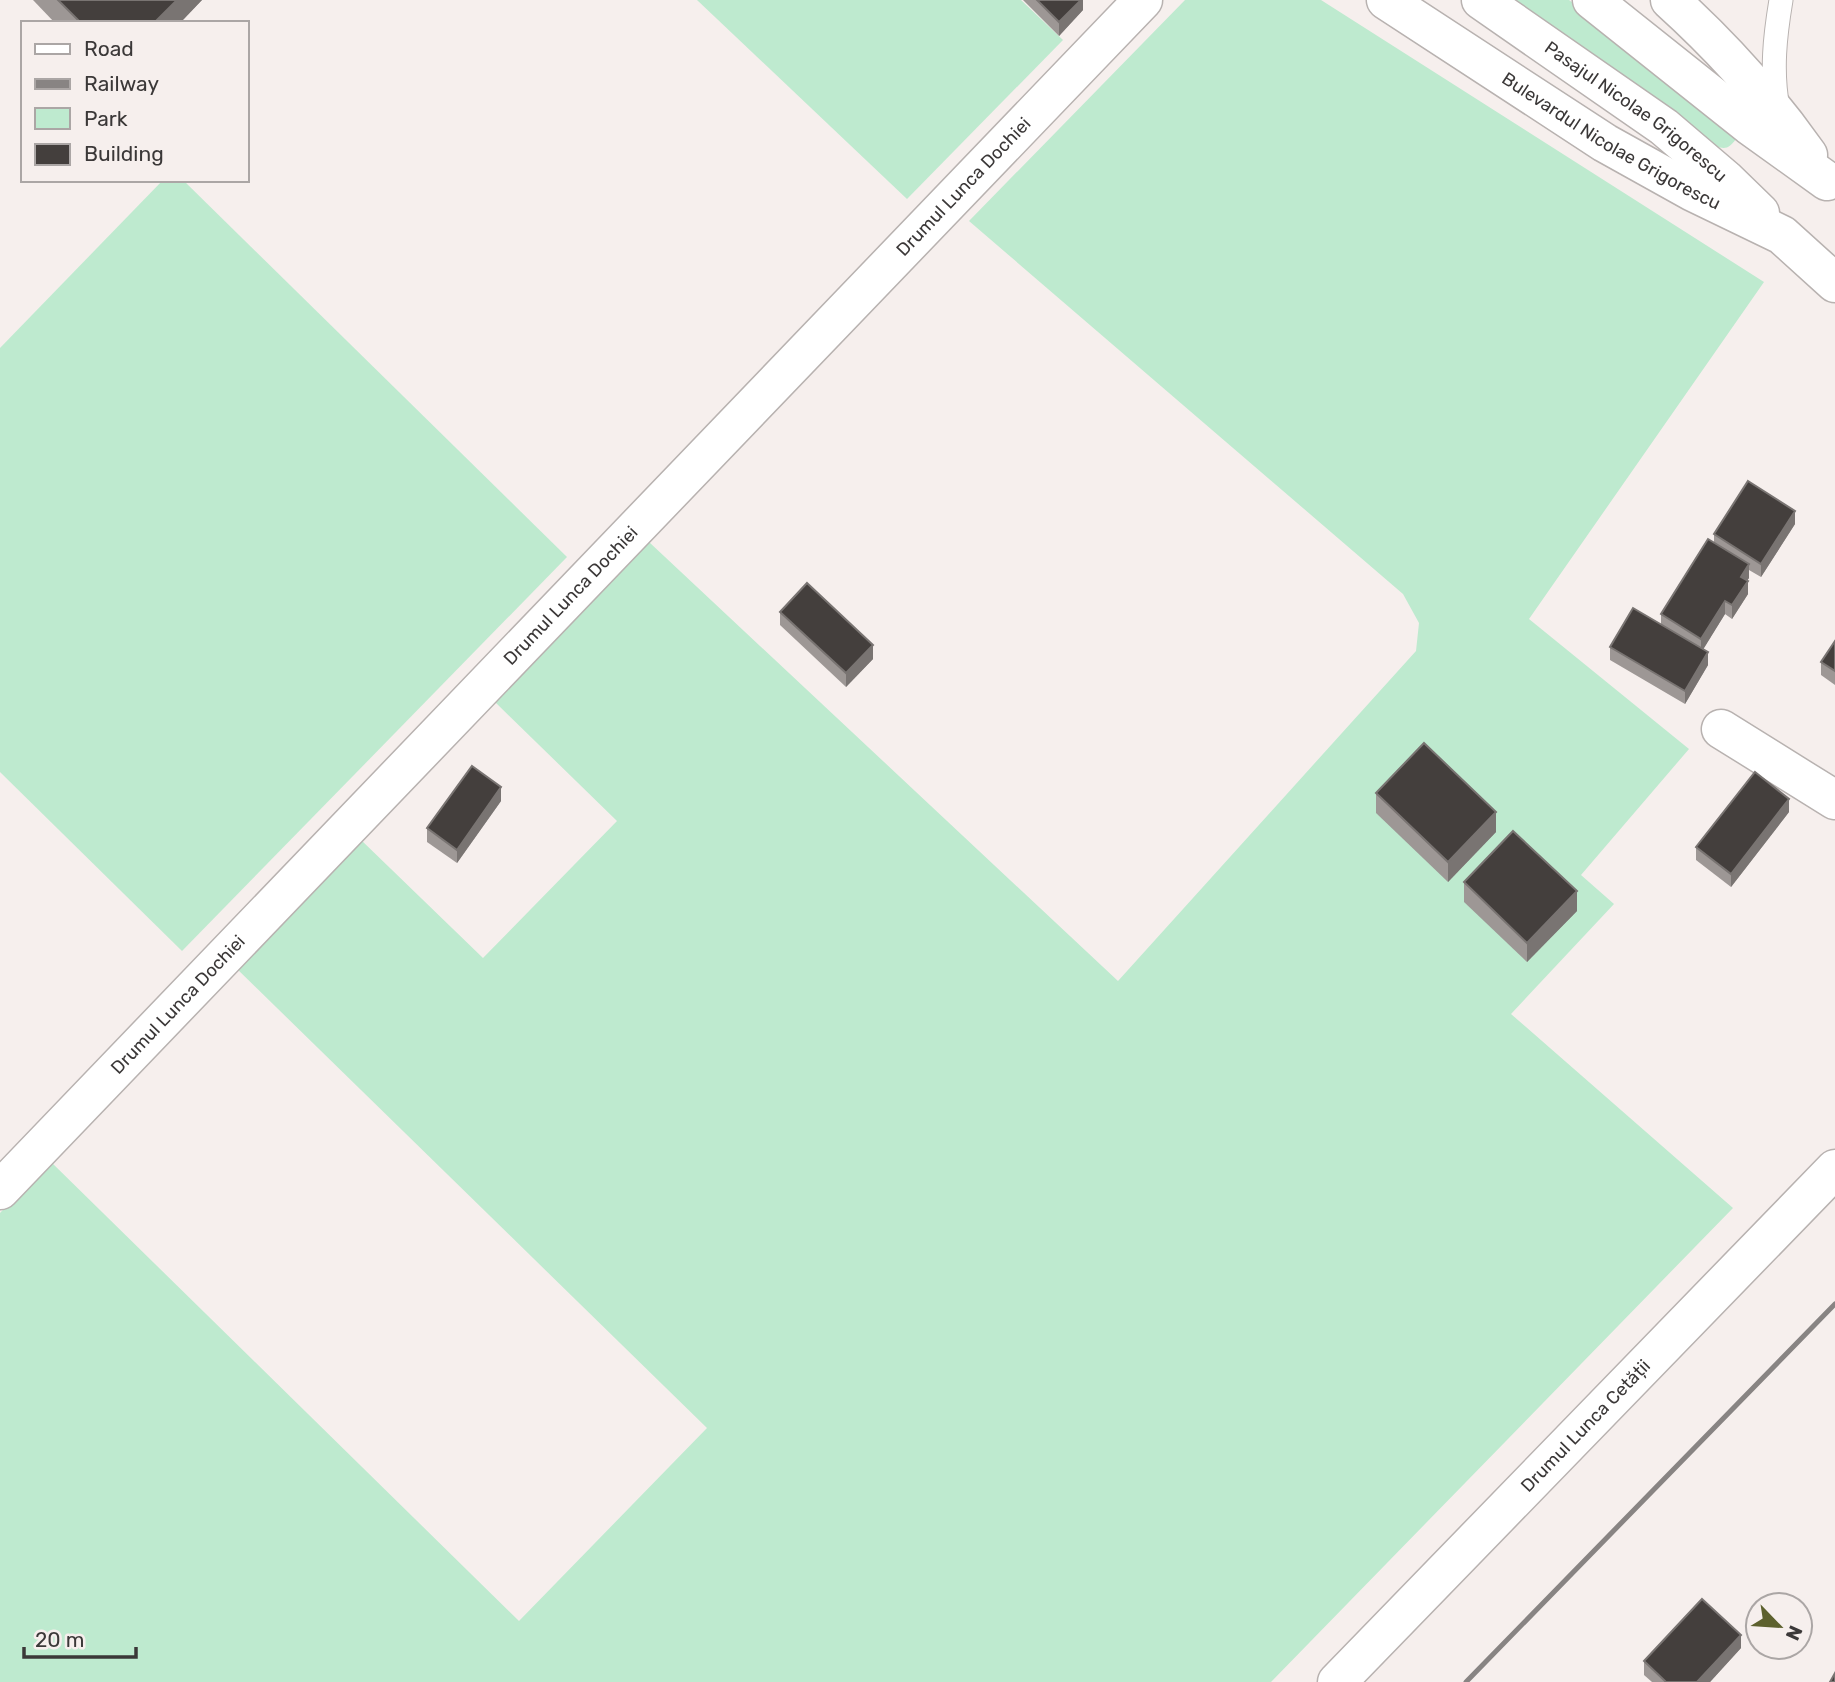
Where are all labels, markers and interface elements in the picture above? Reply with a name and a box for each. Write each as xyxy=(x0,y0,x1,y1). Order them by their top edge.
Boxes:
legend xyxy=(21,21,248,182)
text: Road xyxy=(84,36,134,61)
street label: Pasajul Nicolae Grigorescu xyxy=(1540,37,1731,187)
street label: Bulevardul Nicolae Grigorescu xyxy=(1498,68,1724,215)
text: Railway xyxy=(84,71,159,96)
text: Park xyxy=(84,106,128,131)
street label: Drumul Lunca Dochiei xyxy=(892,113,1035,261)
text: Building xyxy=(84,141,164,166)
street label: Drumul Lunca Dochiei xyxy=(499,522,643,670)
street label: Drumul Lunca Dochiei xyxy=(106,931,250,1079)
street label: Drumul Lunca Cetății xyxy=(1516,1355,1655,1497)
north arrow xyxy=(1744,1591,1814,1661)
scale bar xyxy=(24,1616,136,1660)
text: N xyxy=(1781,1622,1807,1644)
text: 20 m xyxy=(35,1627,84,1652)

